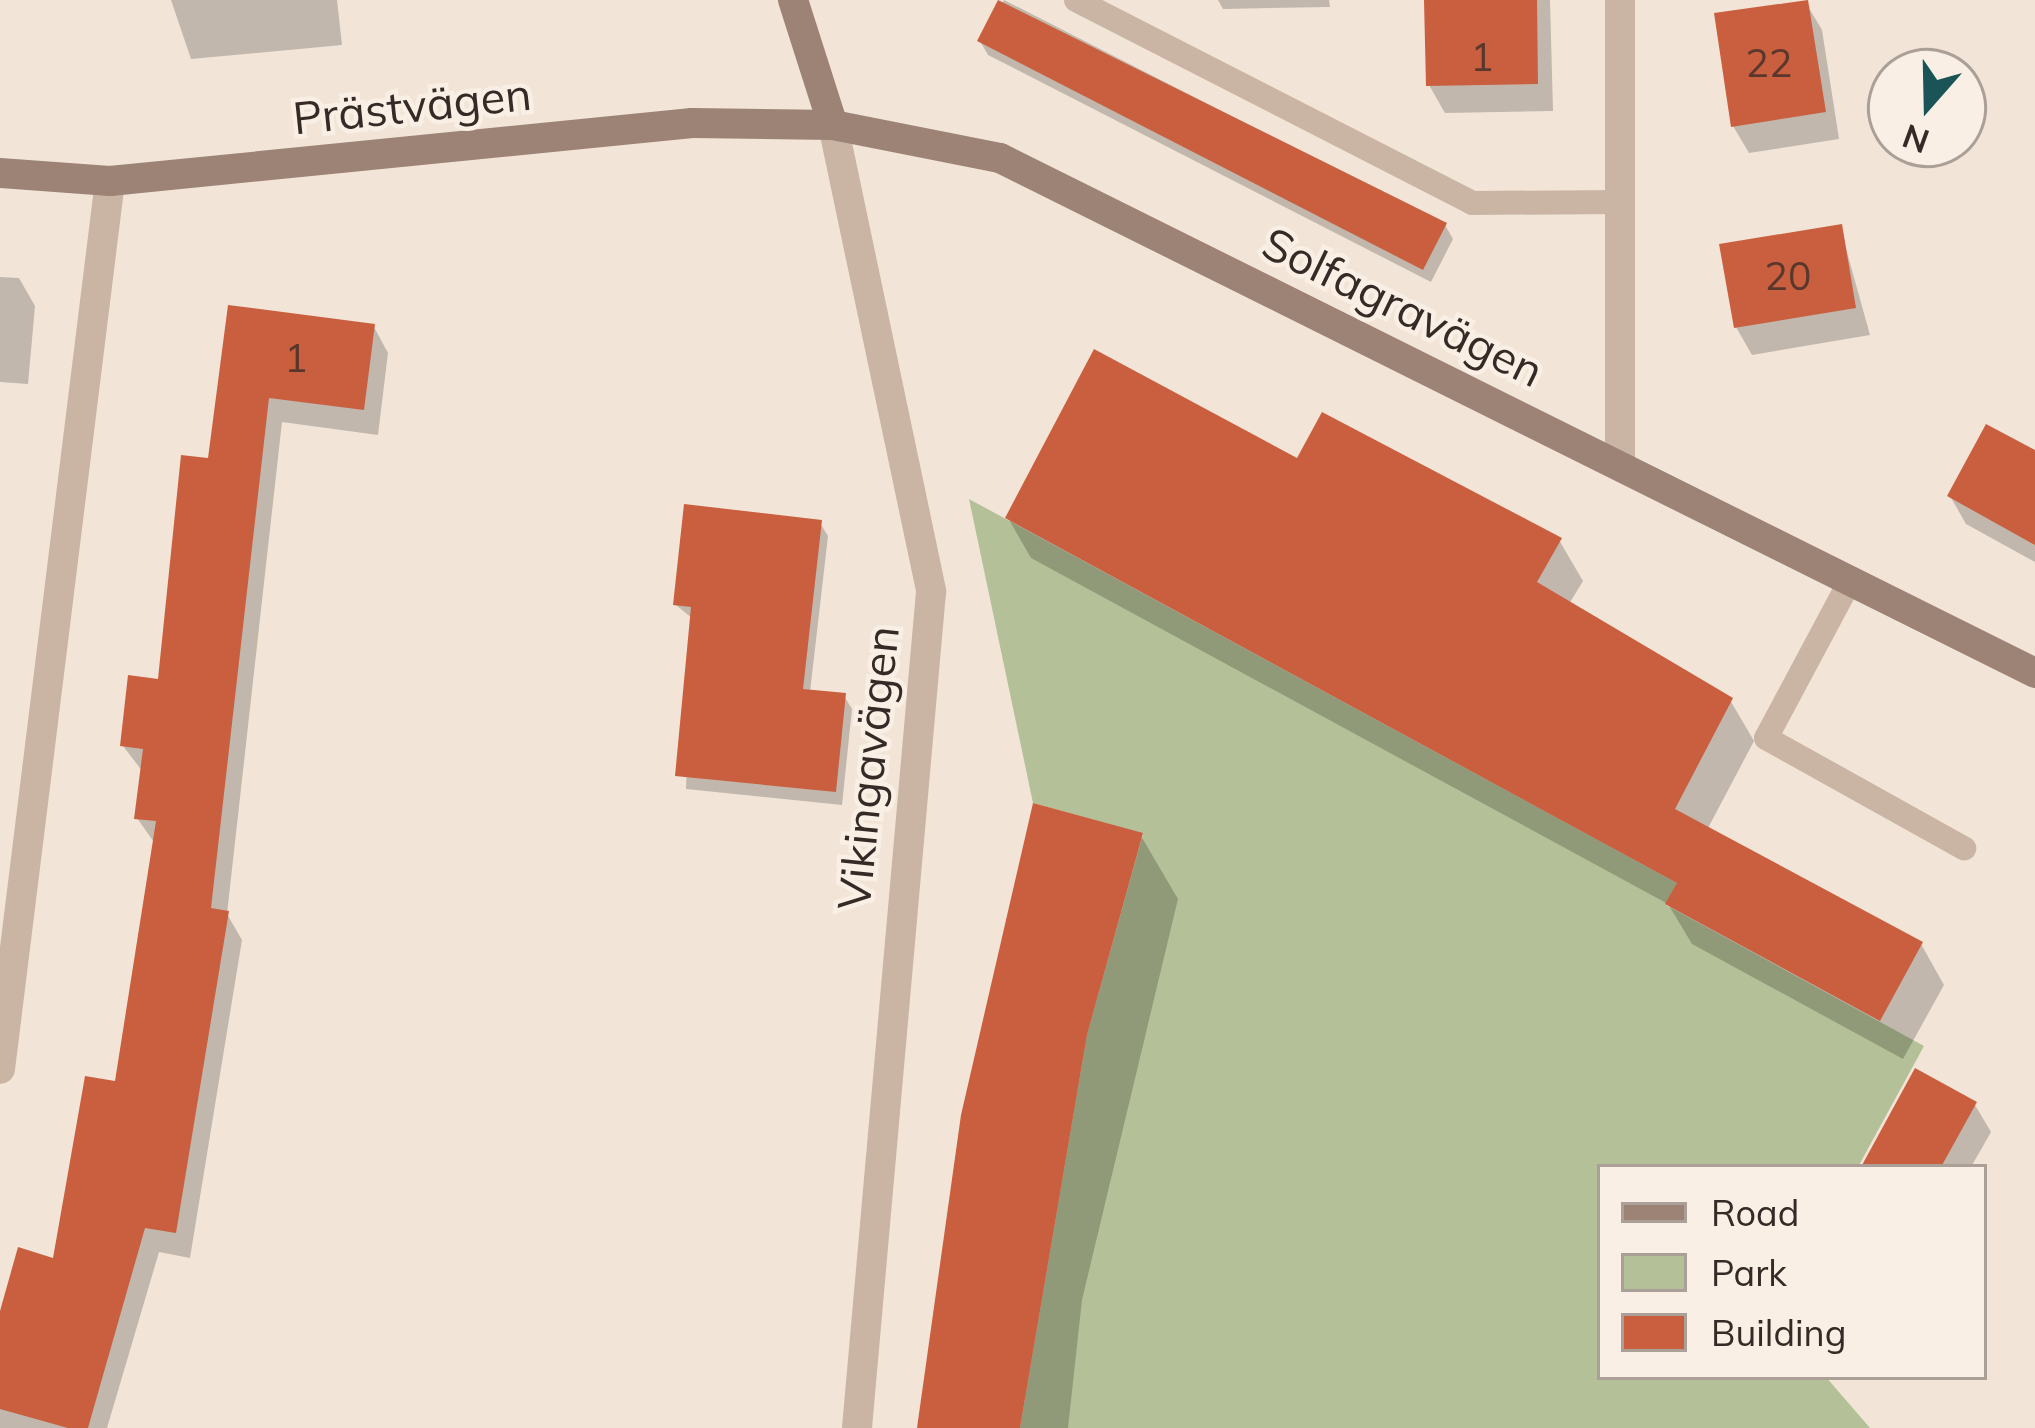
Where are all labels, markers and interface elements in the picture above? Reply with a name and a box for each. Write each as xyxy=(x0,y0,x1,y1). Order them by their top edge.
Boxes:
house number: 1 xyxy=(1470,34,1494,80)
house number: 22 xyxy=(1746,40,1792,86)
north arrow xyxy=(1867,48,1987,168)
street label: Prästvägen xyxy=(290,67,534,145)
text: N xyxy=(1897,116,1934,163)
street label: Solfagravägen xyxy=(1254,216,1552,398)
house number: 20 xyxy=(1765,253,1811,299)
house number: 1 xyxy=(284,335,308,381)
street label: Vikingavägen xyxy=(826,623,910,913)
legend xyxy=(1597,1164,1987,1380)
text: Road xyxy=(1711,1190,1799,1235)
text: Park xyxy=(1711,1250,1787,1295)
text: Building xyxy=(1711,1310,1846,1355)

